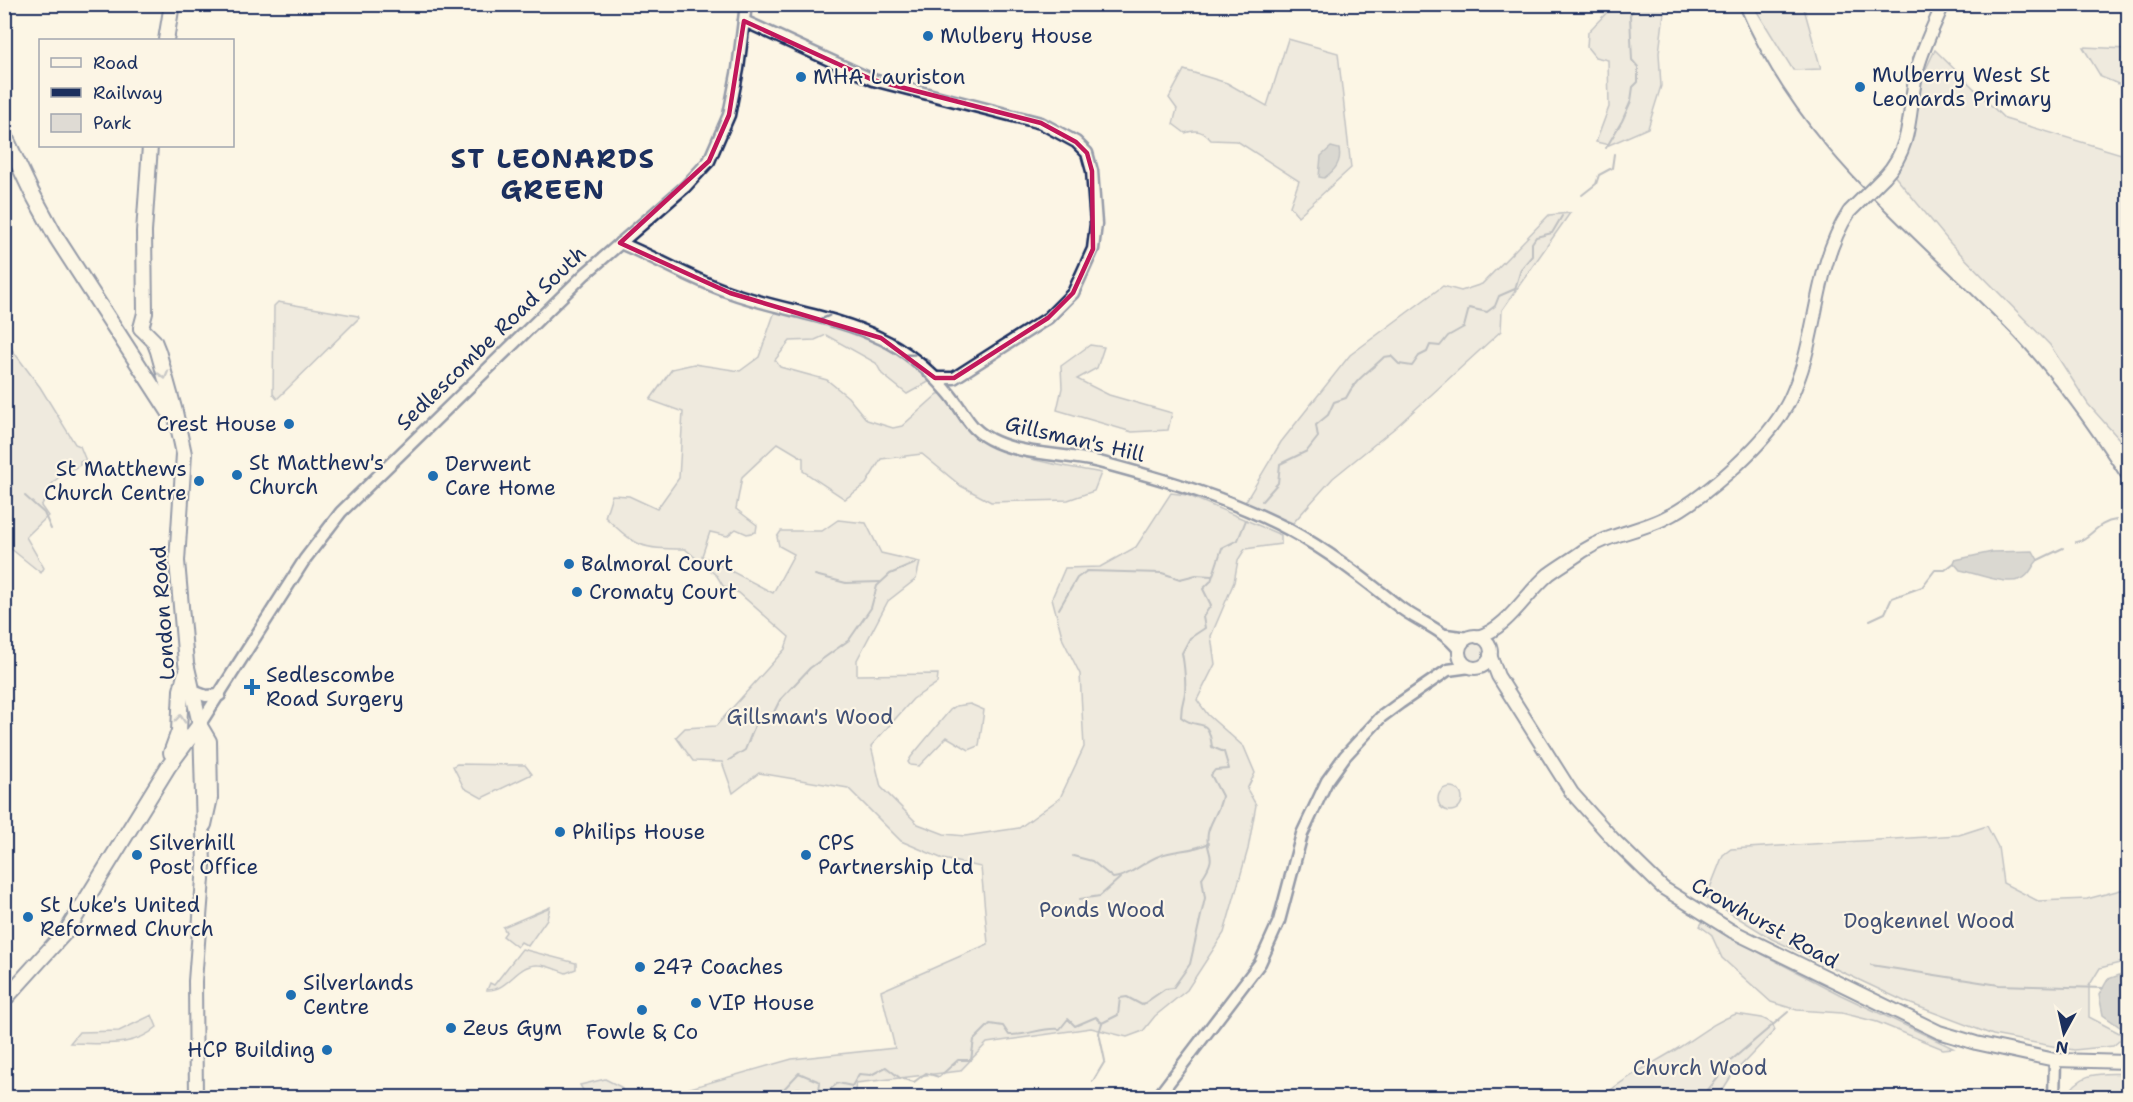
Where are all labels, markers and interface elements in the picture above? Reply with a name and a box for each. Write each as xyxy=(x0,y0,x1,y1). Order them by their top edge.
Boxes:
place label: Mulbery House xyxy=(940,22,1093,50)
marker: Mulbery House xyxy=(921,29,935,43)
legend xyxy=(39,39,234,147)
text: Road xyxy=(93,51,138,75)
place label: Mulberry West St Leonards Primary xyxy=(1872,61,2052,113)
place label: MHA Lauriston xyxy=(813,63,966,91)
marker: MHA Lauriston xyxy=(794,70,808,84)
marker: Mulberry West St Leonards Primary xyxy=(1853,80,1867,94)
text: Railway xyxy=(93,81,163,105)
text: Park xyxy=(93,111,132,135)
district label: ST LEONARDS GREEN xyxy=(451,140,655,208)
street label: Sedlescombe Road South xyxy=(390,240,592,436)
one-way arrow xyxy=(821,315,831,327)
one-way arrow xyxy=(904,353,915,364)
one-way arrow xyxy=(157,369,169,379)
street label: Gillsman's Hill xyxy=(1002,409,1148,469)
place label: Crest House xyxy=(156,410,277,438)
marker: Crest House xyxy=(282,417,296,431)
place label: St Matthew's Church xyxy=(249,449,384,501)
place label: Derwent Care Home xyxy=(445,450,556,502)
place label: St Matthews Church Centre xyxy=(44,455,187,507)
marker: St Matthew's Church xyxy=(230,468,244,482)
marker: Derwent Care Home xyxy=(426,469,440,483)
marker: St Matthews Church Centre xyxy=(192,474,206,488)
street label: London Road xyxy=(144,545,182,681)
place label: Balmoral Court xyxy=(581,550,734,578)
marker: Balmoral Court xyxy=(562,557,576,571)
place label: Cromaty Court xyxy=(589,578,737,606)
marker: Cromaty Court xyxy=(570,585,584,599)
place label: Sedlescombe Road Surgery xyxy=(266,661,404,713)
marker: Sedlescombe Road Surgery xyxy=(243,678,261,696)
park label: Gillsman's Wood xyxy=(727,703,893,731)
one-way arrow xyxy=(173,714,186,724)
place label: Philips House xyxy=(572,818,705,846)
marker: Philips House xyxy=(553,825,567,839)
place label: Silverhill Post Office xyxy=(149,829,258,881)
place label: CPS Partnership Ltd xyxy=(818,829,974,881)
marker: Silverhill Post Office xyxy=(130,848,144,862)
marker: CPS Partnership Ltd xyxy=(799,848,813,862)
street label: Crowhurst Road xyxy=(1686,871,1844,975)
place label: St Luke's United Reformed Church xyxy=(40,891,214,943)
park label: Ponds Wood xyxy=(1039,896,1165,924)
park label: Dogkennel Wood xyxy=(1843,907,2015,935)
marker: St Luke's United Reformed Church xyxy=(21,910,35,924)
place label: 247 Coaches xyxy=(652,953,784,981)
marker: 247 Coaches xyxy=(633,960,647,974)
place label: Silverlands Centre xyxy=(303,969,414,1021)
marker: Silverlands Centre xyxy=(284,988,298,1002)
place label: VIP House xyxy=(708,989,815,1017)
marker: VIP House xyxy=(689,996,703,1010)
marker: Fowle & Co xyxy=(635,1003,649,1017)
north arrow xyxy=(2034,1003,2094,1063)
place label: Zeus Gym xyxy=(463,1014,562,1042)
place label: Fowle & Co xyxy=(586,1018,698,1046)
marker: Zeus Gym xyxy=(444,1021,458,1035)
place label: HCP Building xyxy=(187,1036,315,1064)
text: N xyxy=(2054,1036,2070,1059)
marker: HCP Building xyxy=(320,1043,334,1057)
park label: Church Wood xyxy=(1633,1054,1767,1082)

